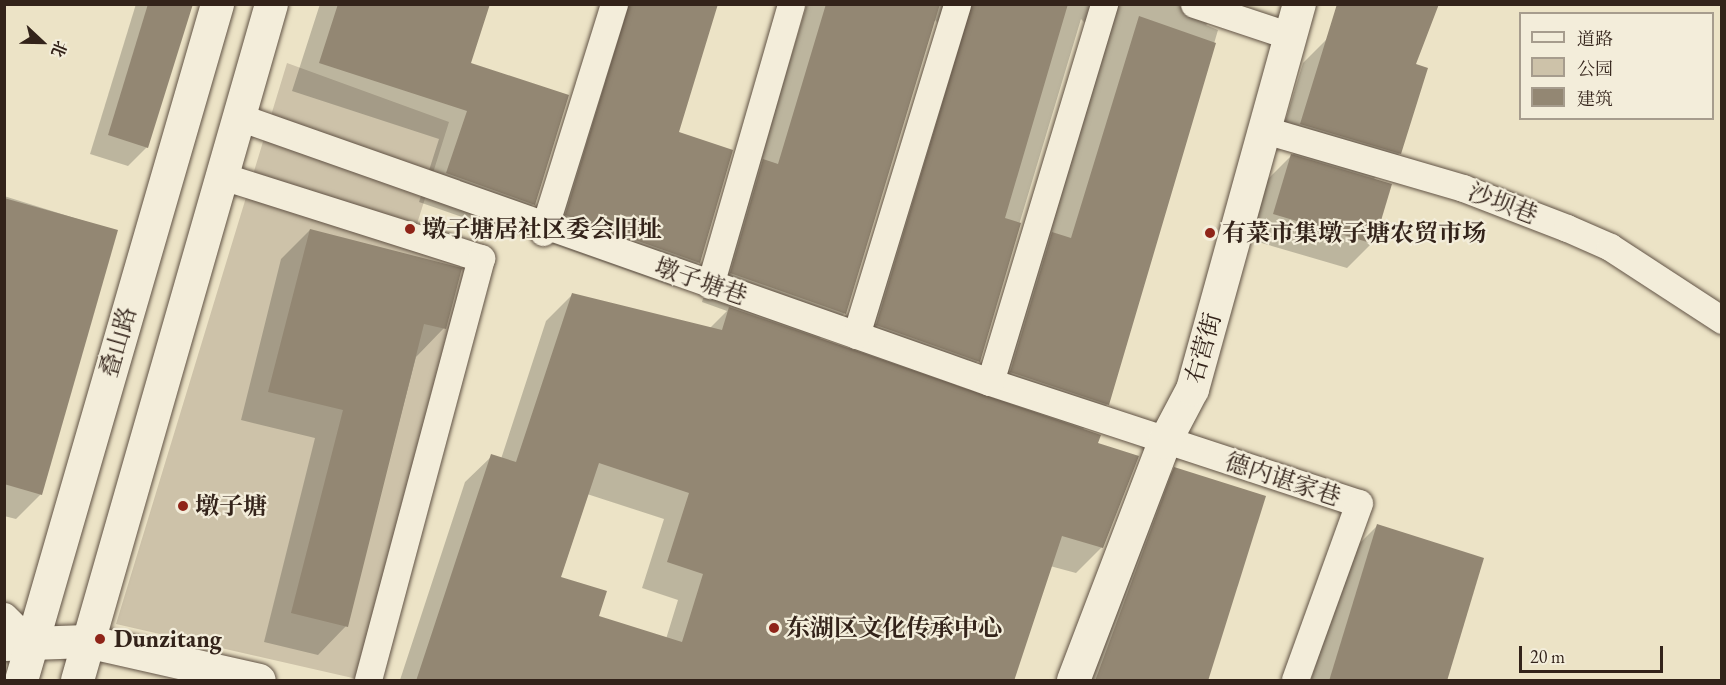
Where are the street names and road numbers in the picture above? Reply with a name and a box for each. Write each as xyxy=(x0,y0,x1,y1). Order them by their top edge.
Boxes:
street label: 沙坝巷 xyxy=(1464,177,1542,229)
street label: 墩子塘巷 xyxy=(651,252,751,310)
street label: 叠山路 xyxy=(94,303,142,381)
street label: 右营街 xyxy=(1179,309,1227,387)
street label: 德内谌家巷 xyxy=(1221,447,1345,511)

